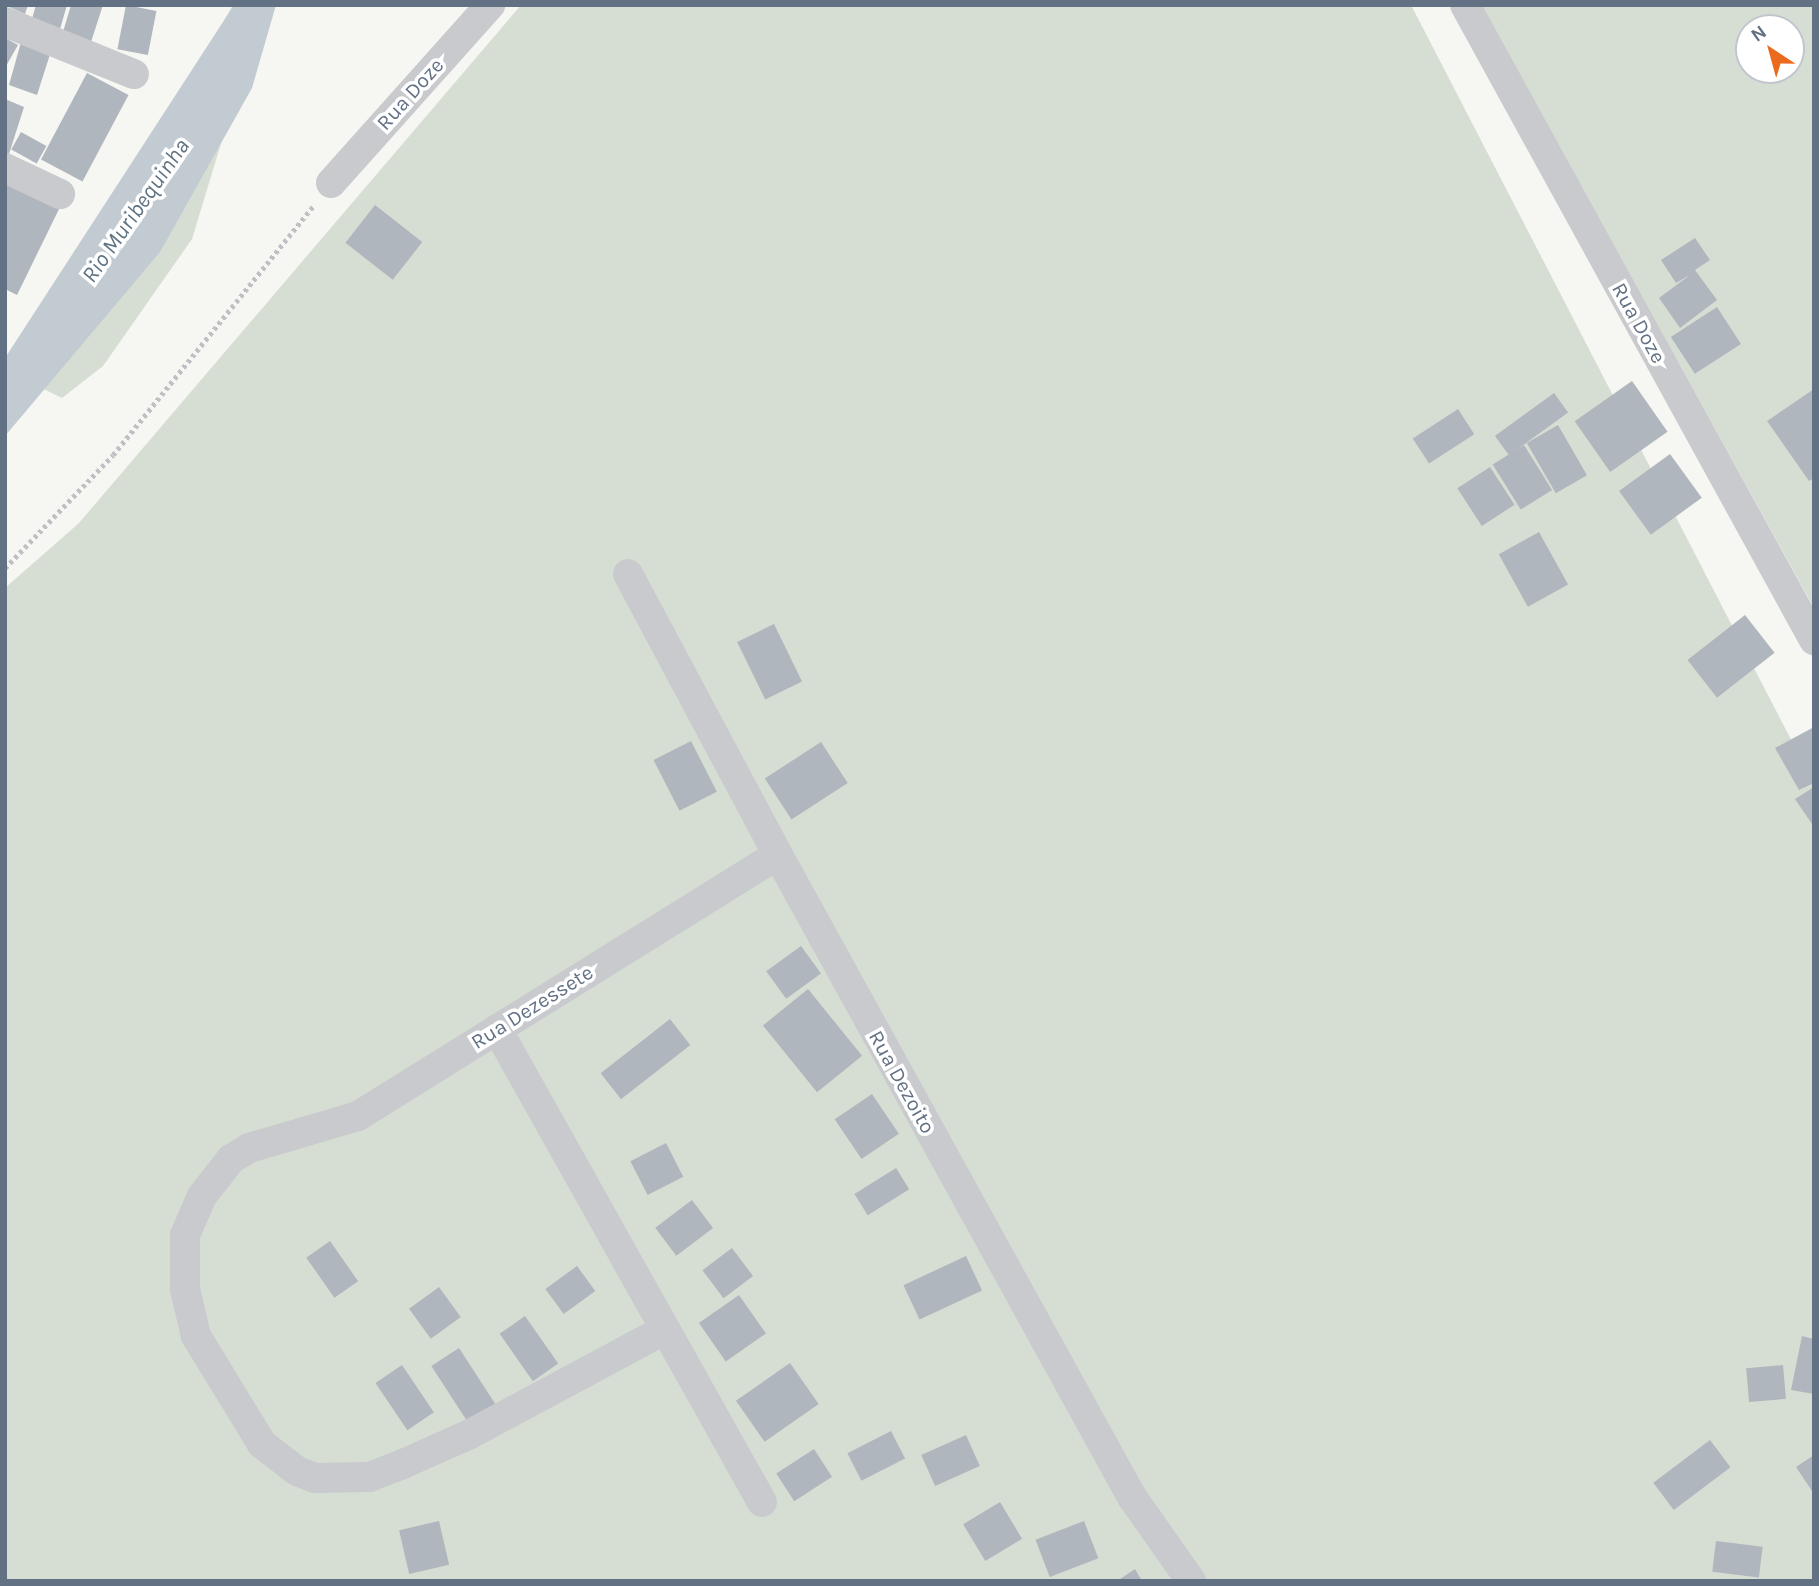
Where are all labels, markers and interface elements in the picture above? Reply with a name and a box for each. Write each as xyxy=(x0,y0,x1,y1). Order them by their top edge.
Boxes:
north arrow xyxy=(1735,14,1805,84)
text: N xyxy=(1747,21,1771,47)
street label: Rua Doze xyxy=(371,53,449,135)
water label: Rio Muribequinha xyxy=(76,134,196,288)
street label: Rua Doze xyxy=(1607,278,1671,368)
street label: Rua Dezessete xyxy=(466,959,598,1055)
street label: Rua Dezoito xyxy=(863,1026,941,1138)

